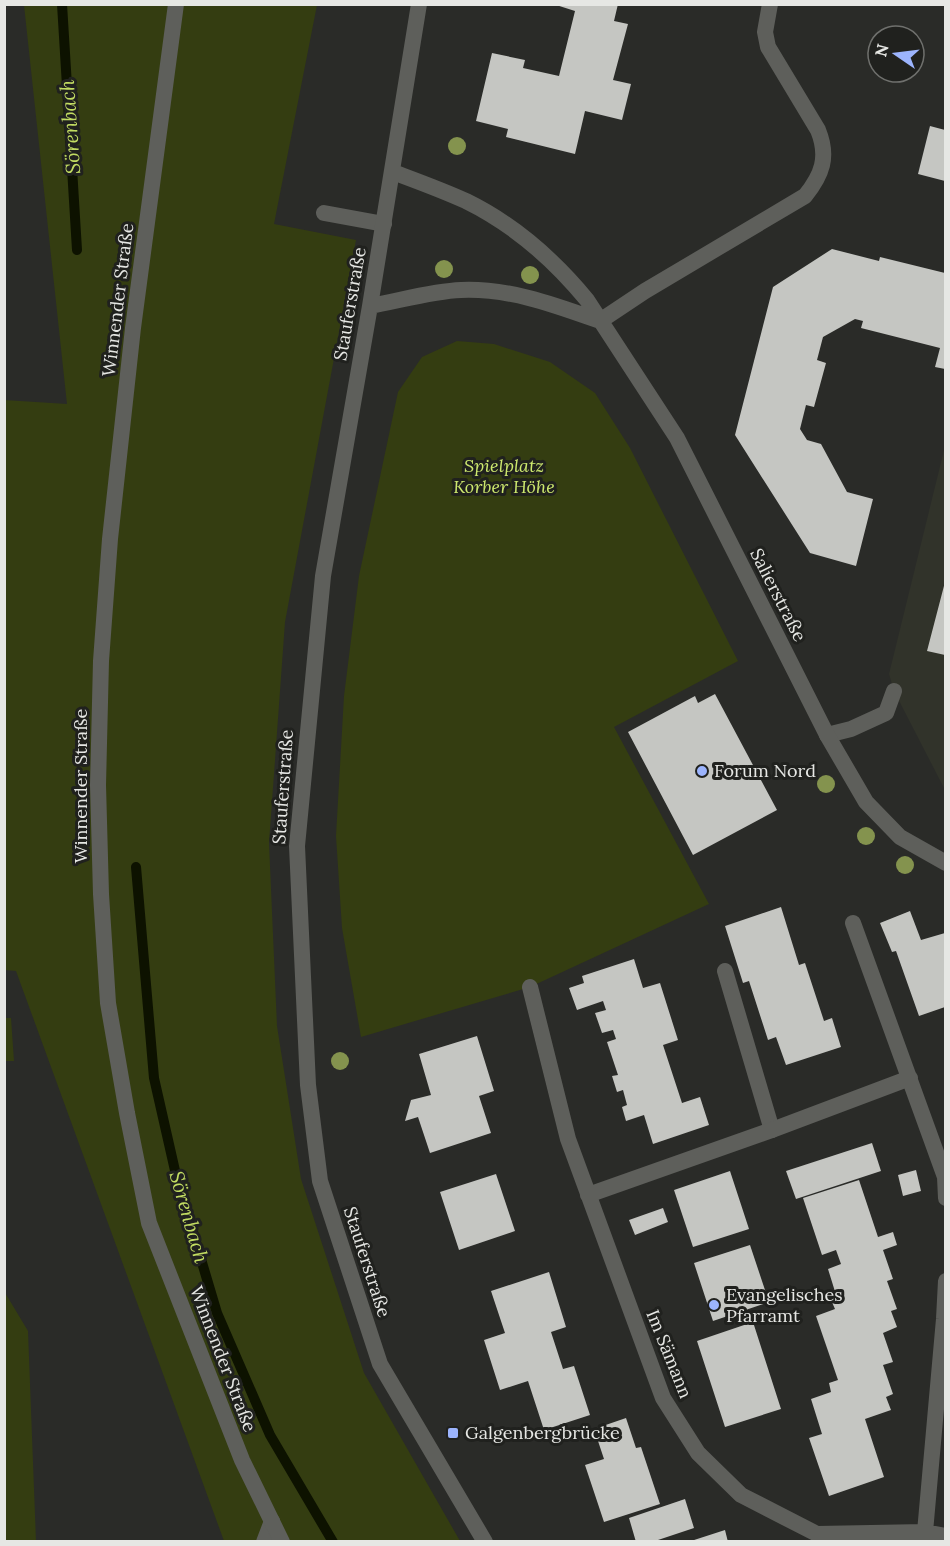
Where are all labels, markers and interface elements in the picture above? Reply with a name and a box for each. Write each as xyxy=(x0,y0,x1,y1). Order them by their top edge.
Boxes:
north arrow xyxy=(866,24,926,84)
text: N xyxy=(870,42,893,59)
water label: Sörenbach xyxy=(54,78,85,175)
street label: Winnender Straße xyxy=(97,222,138,378)
street label: Stauferstraße xyxy=(328,245,371,362)
park label: Spielplatz Korber Höhe xyxy=(453,454,555,498)
street label: Salierstraße xyxy=(745,544,812,645)
street label: Winnender Straße xyxy=(69,709,92,863)
street label: Stauferstraße xyxy=(267,729,298,845)
place label: Forum Nord xyxy=(714,759,816,782)
marker: Forum Nord xyxy=(695,764,709,778)
water label: Sörenbach xyxy=(164,1168,215,1266)
street label: Stauferstraße xyxy=(339,1204,396,1320)
street label: Winnender Straße xyxy=(185,1283,262,1435)
place label: Evangelisches Pfarramt xyxy=(726,1283,843,1327)
marker: Evangelisches Pfarramt xyxy=(707,1298,721,1312)
street label: Im Sämann xyxy=(641,1306,698,1402)
place label: Galgenbergbrücke xyxy=(465,1421,620,1444)
marker: Galgenbergbrücke xyxy=(446,1426,460,1440)

